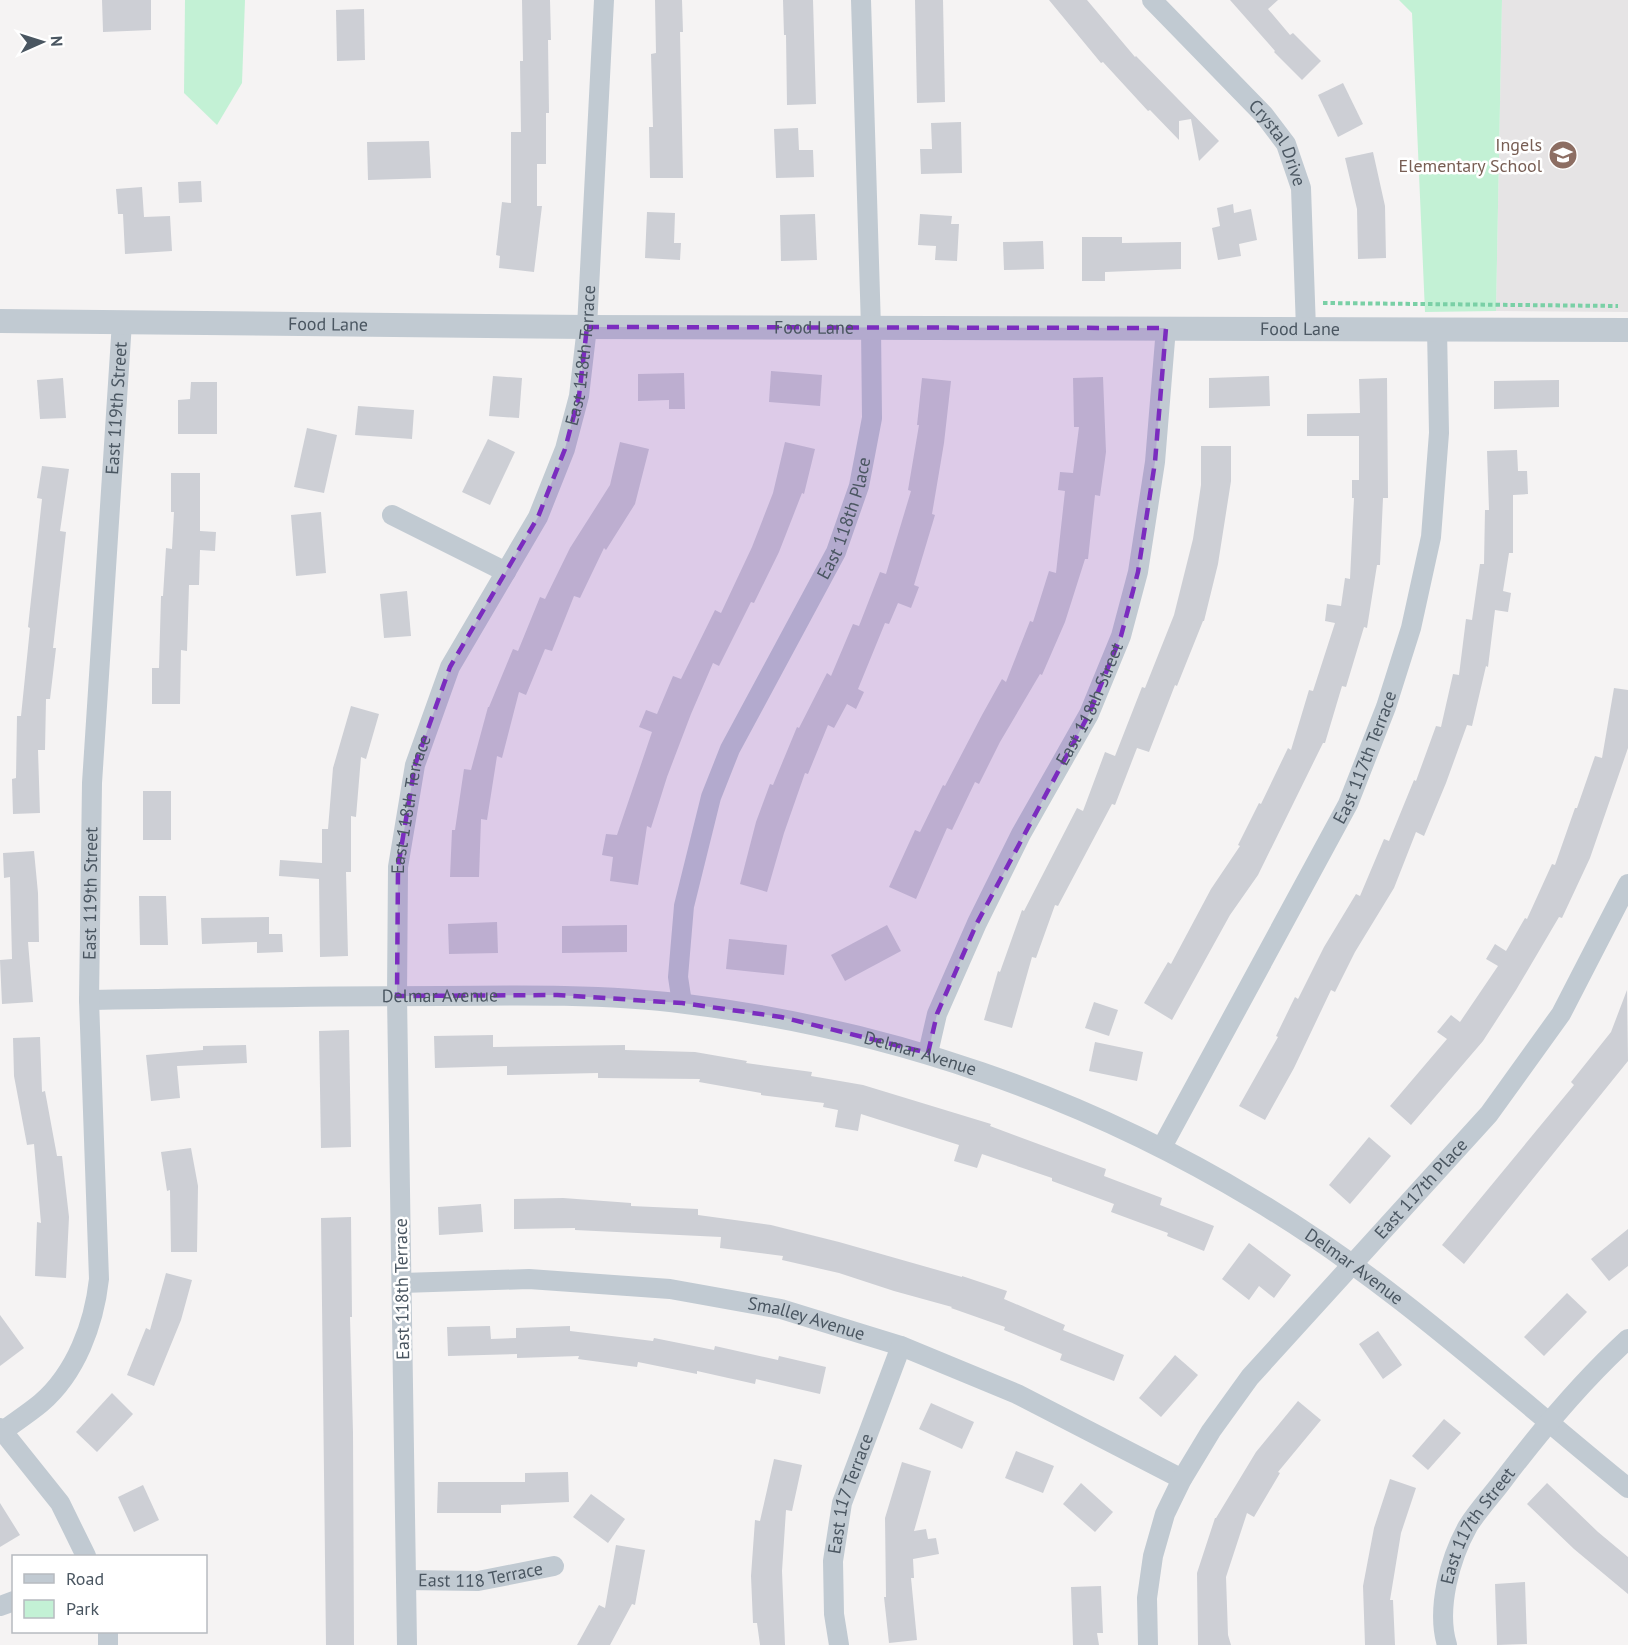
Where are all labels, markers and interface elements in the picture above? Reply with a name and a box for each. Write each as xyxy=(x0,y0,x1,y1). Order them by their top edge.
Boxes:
north arrow xyxy=(12,12,72,72)
text: N xyxy=(47,35,67,47)
street label: Crystal Drive xyxy=(1244,94,1312,189)
place label: Ingels Elementary School xyxy=(1399,133,1543,177)
school or university icon: Ingels Elementary School xyxy=(1547,139,1579,171)
street label: East 118th Terrace xyxy=(560,285,600,428)
street label: Food Lane xyxy=(288,312,368,336)
street label: Food Lane xyxy=(774,316,854,339)
street label: Food Lane xyxy=(1260,317,1340,340)
street label: East 119th Street xyxy=(100,341,132,475)
street label: East 118th Place xyxy=(811,455,875,583)
street label: East 118th Street xyxy=(1050,639,1128,769)
street label: East 117th Terrace xyxy=(1328,688,1401,828)
street label: East 118th Terrace xyxy=(386,731,436,874)
street label: East 119th Street xyxy=(78,827,102,960)
street label: Delmar Avenue xyxy=(382,983,498,1007)
street label: Delmar Avenue xyxy=(862,1026,980,1081)
street label: East 117th Place xyxy=(1369,1133,1472,1244)
street label: East 118th Terrace xyxy=(389,1218,414,1360)
street label: Delmar Avenue xyxy=(1301,1223,1408,1310)
street label: Smalley Avenue xyxy=(746,1291,868,1345)
street label: East 117 Terrace xyxy=(822,1430,878,1556)
street label: East 117th Street xyxy=(1435,1462,1520,1586)
legend xyxy=(12,1555,207,1633)
street label: East 118 Terrace xyxy=(418,1556,545,1592)
text: Road xyxy=(66,1567,104,1590)
text: Park xyxy=(66,1597,99,1620)

